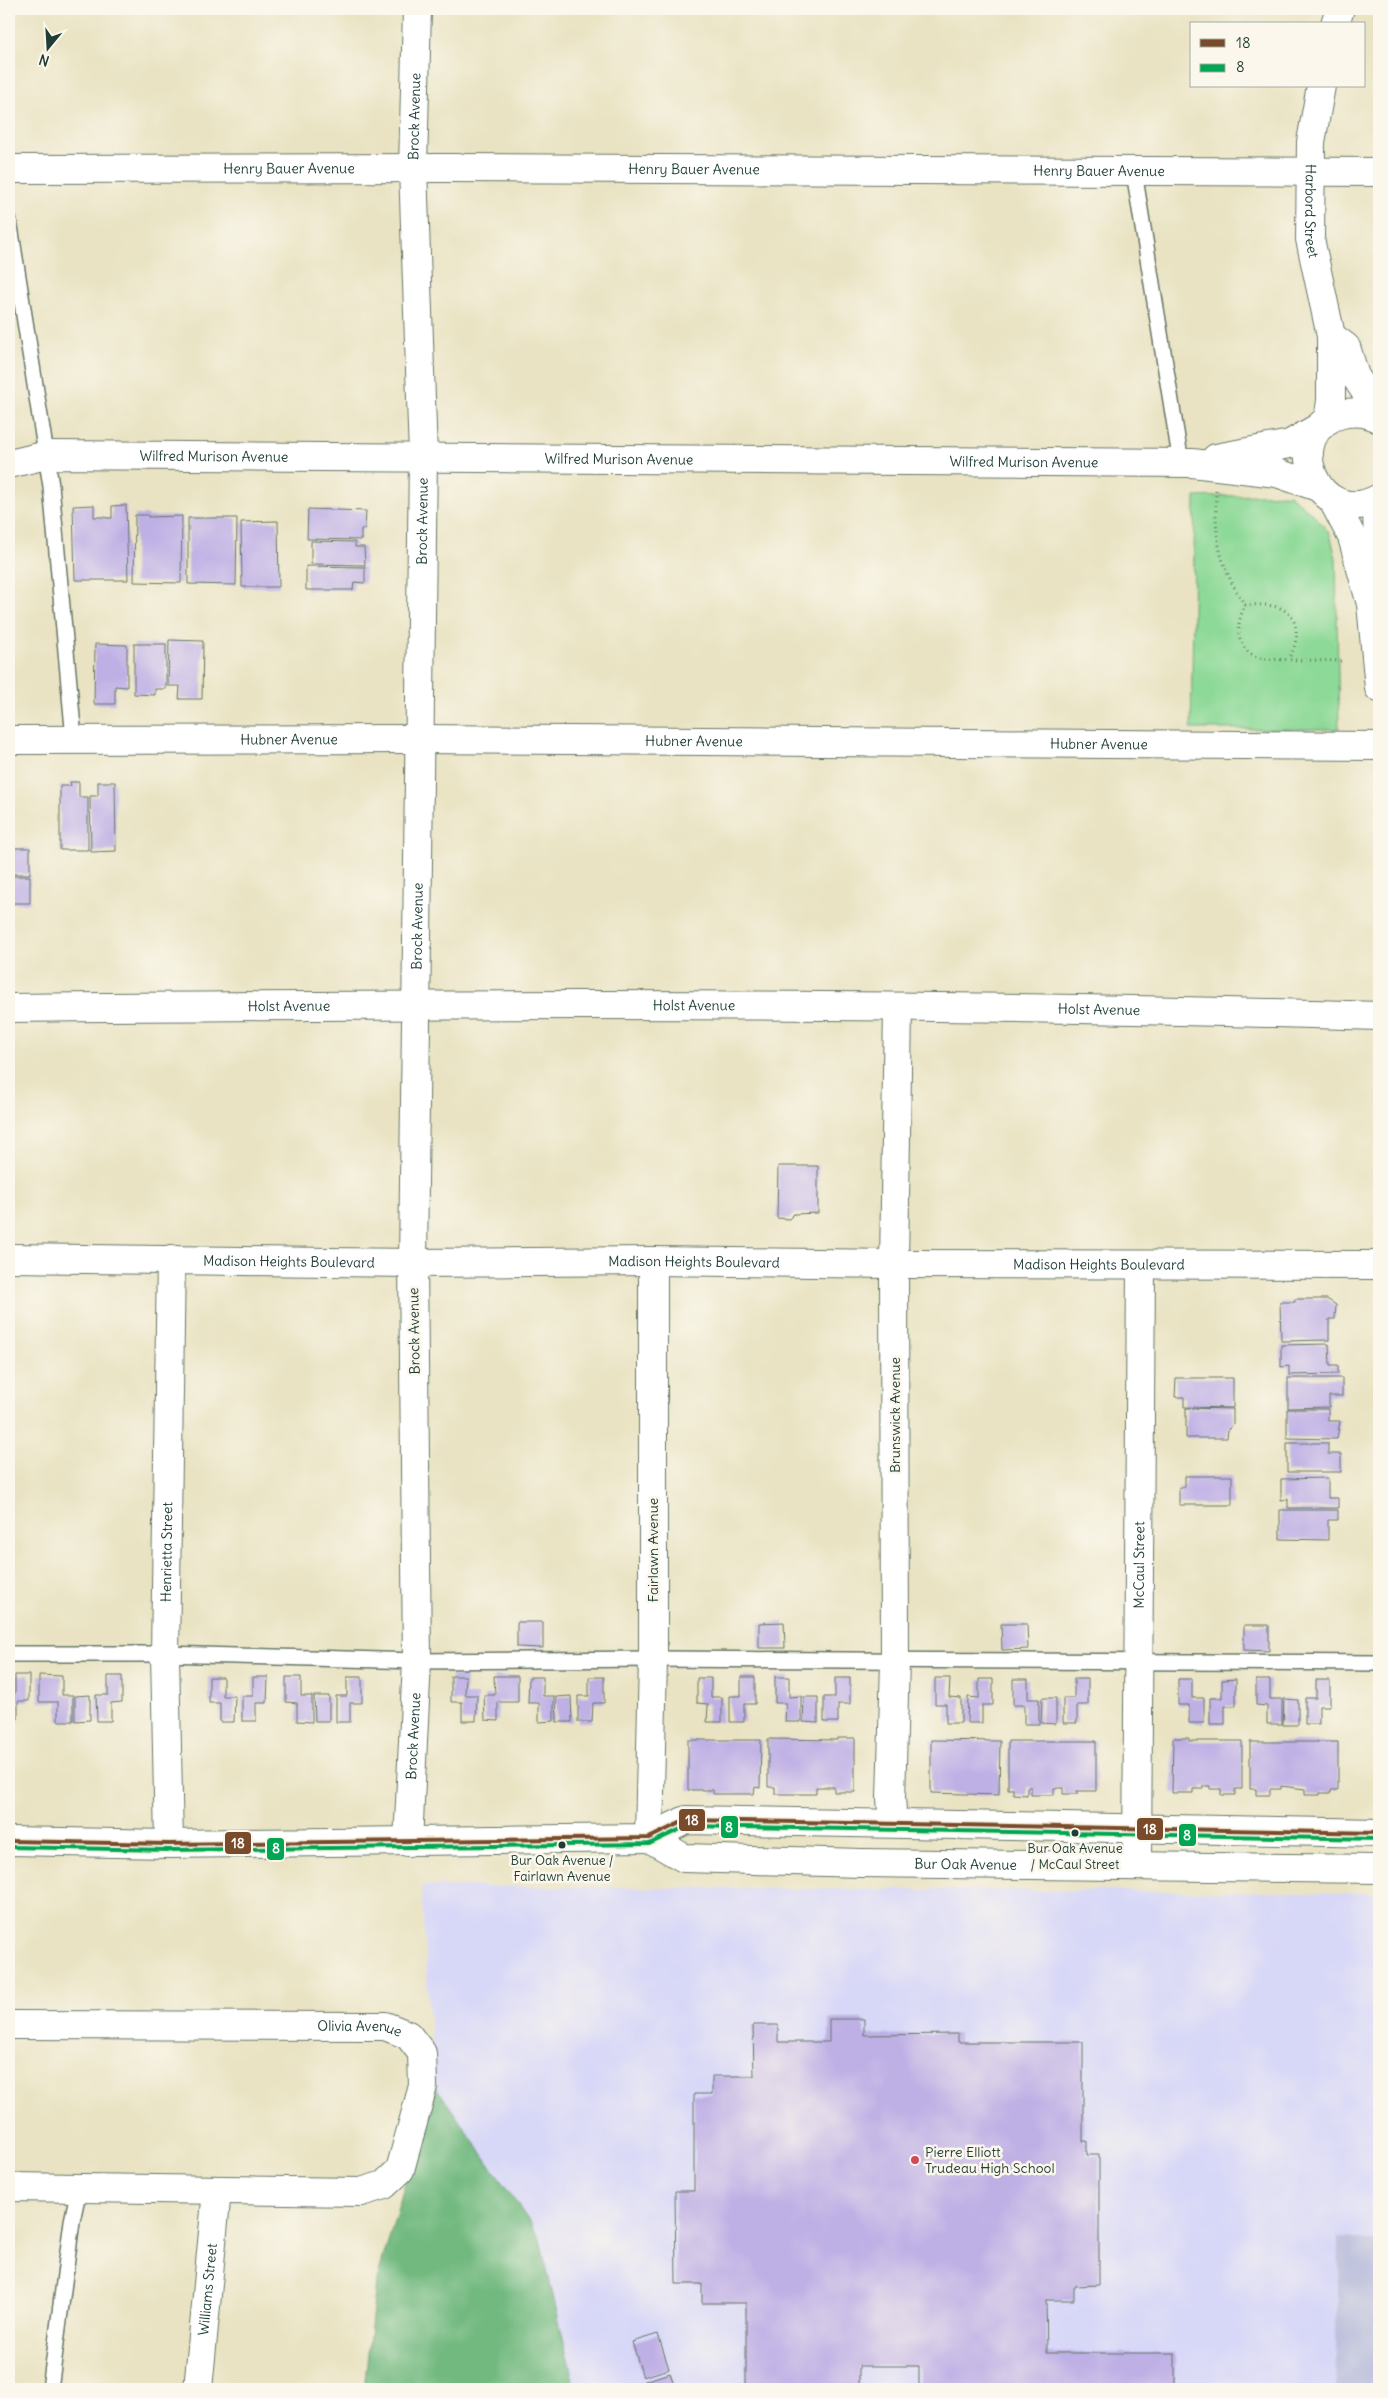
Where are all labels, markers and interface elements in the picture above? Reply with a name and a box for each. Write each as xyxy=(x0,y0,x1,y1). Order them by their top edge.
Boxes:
north arrow xyxy=(22,22,72,72)
legend xyxy=(1190,22,1366,88)
text: 18 xyxy=(1236,33,1251,52)
text: N xyxy=(37,50,51,70)
text: 8 xyxy=(1236,57,1245,76)
street label: Brock Avenue xyxy=(404,73,424,160)
street label: Henry Bauer Avenue xyxy=(223,159,355,178)
street label: Henry Bauer Avenue xyxy=(628,160,760,178)
street label: Henry Bauer Avenue xyxy=(1033,162,1165,180)
street label: Harbord Street xyxy=(1301,164,1323,260)
street label: Wilfred Murison Avenue xyxy=(139,447,289,466)
street label: Wilfred Murison Avenue xyxy=(544,449,693,469)
street label: Wilfred Murison Avenue xyxy=(949,452,1098,471)
street label: Brock Avenue xyxy=(413,478,432,565)
street label: Hubner Avenue xyxy=(240,730,338,748)
street label: Hubner Avenue xyxy=(645,732,743,750)
street label: Hubner Avenue xyxy=(1050,735,1148,753)
street label: Brock Avenue xyxy=(408,883,427,970)
street label: Holst Avenue xyxy=(653,996,735,1014)
street label: Holst Avenue xyxy=(248,997,330,1015)
street label: Holst Avenue xyxy=(1058,1000,1140,1019)
street label: Madison Heights Boulevard xyxy=(203,1251,375,1272)
street label: Madison Heights Boulevard xyxy=(608,1252,780,1272)
street label: Madison Heights Boulevard xyxy=(1013,1255,1185,1274)
street label: Brock Avenue xyxy=(404,1287,424,1375)
street label: Brunswick Avenue xyxy=(886,1357,904,1473)
street label: Fairlawn Avenue xyxy=(644,1498,662,1602)
street label: Henrietta Street xyxy=(157,1502,176,1602)
street label: McCaul Street xyxy=(1130,1521,1148,1609)
street label: Brock Avenue xyxy=(402,1692,424,1780)
line badge: 18 xyxy=(678,1808,706,1832)
text: 18 xyxy=(685,1811,699,1829)
line badge: 8 xyxy=(720,1815,739,1839)
line badge: 18 xyxy=(1136,1817,1164,1841)
text: 8 xyxy=(725,1818,733,1836)
text: 18 xyxy=(1143,1820,1157,1838)
line badge: 8 xyxy=(1178,1823,1197,1847)
text: 8 xyxy=(1183,1826,1191,1844)
marker: Bur Oak Avenue / McCaul Street xyxy=(1070,1828,1080,1838)
line badge: 18 xyxy=(224,1831,252,1855)
text: 18 xyxy=(231,1834,245,1852)
line badge: 8 xyxy=(266,1837,285,1861)
text: 8 xyxy=(272,1839,280,1857)
marker: Bur Oak Avenue / Fairlawn Avenue xyxy=(557,1840,567,1850)
place label: Bur Oak Avenue / McCaul Street xyxy=(1027,1840,1123,1873)
place label: Bur Oak Avenue / Fairlawn Avenue xyxy=(510,1852,614,1885)
street label: Bur Oak Avenue xyxy=(914,1855,1017,1874)
street label: Olivia Avenue xyxy=(317,2017,405,2041)
place label: Pierre Elliott Trudeau High School xyxy=(925,2143,1055,2177)
marker: Pierre Elliott Trudeau High School xyxy=(909,2154,921,2166)
street label: Williams Street xyxy=(194,2242,221,2336)

